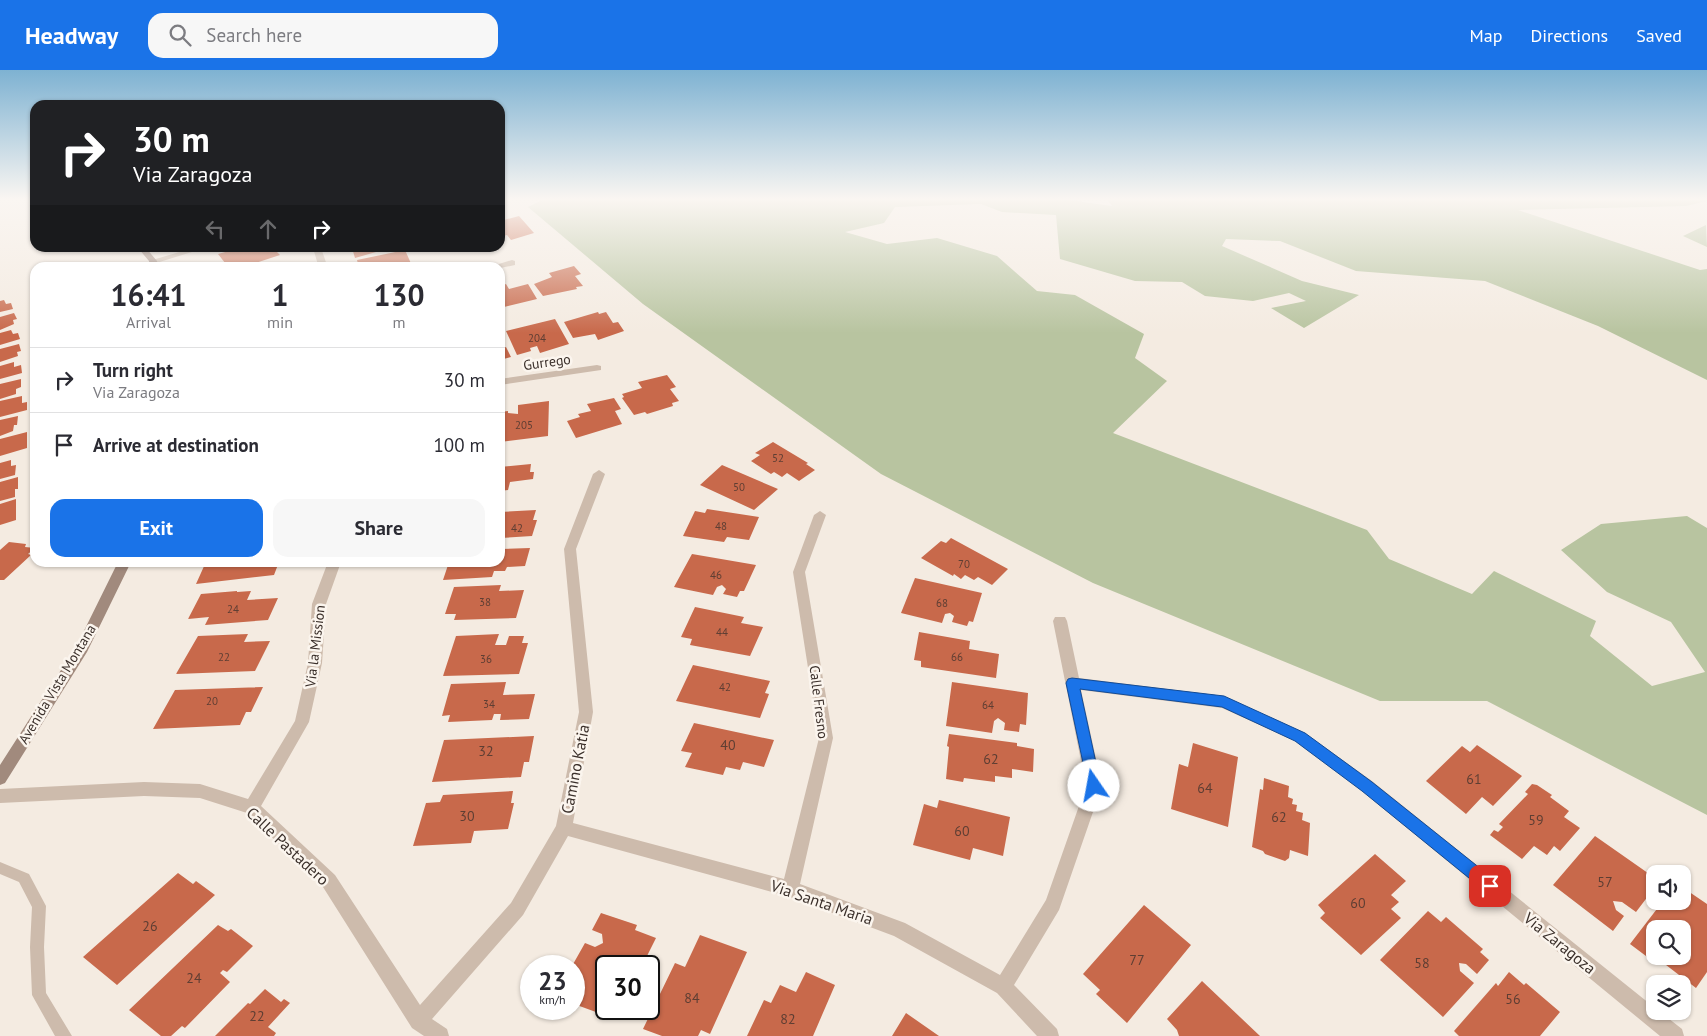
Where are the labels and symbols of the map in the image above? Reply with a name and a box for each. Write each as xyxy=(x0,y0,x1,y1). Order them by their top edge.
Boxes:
house number: 204 xyxy=(528,331,546,345)
street label: Gurrego xyxy=(522,350,572,374)
house number: 205 xyxy=(515,418,533,432)
house number: 52 xyxy=(772,451,784,465)
house number: 50 xyxy=(733,480,745,494)
house number: 48 xyxy=(715,519,727,533)
house number: 42 xyxy=(511,521,523,535)
house number: 70 xyxy=(958,557,970,571)
house number: 46 xyxy=(710,568,722,582)
house number: 38 xyxy=(479,595,491,609)
house number: 68 xyxy=(936,596,948,610)
house number: 24 xyxy=(227,602,239,616)
street label: Via la Mission xyxy=(301,604,329,689)
street label: Avenida Vista Montana xyxy=(14,621,100,747)
house number: 44 xyxy=(716,625,728,639)
house number: 22 xyxy=(218,650,230,664)
house number: 66 xyxy=(951,650,963,664)
house number: 36 xyxy=(480,652,492,666)
street label: Calle Fresno xyxy=(806,664,832,740)
house number: 42 xyxy=(719,680,731,694)
house number: 20 xyxy=(206,694,218,708)
house number: 34 xyxy=(483,697,495,711)
house number: 64 xyxy=(982,698,994,712)
street label: Camino Katia xyxy=(557,723,593,815)
house number: 40 xyxy=(720,736,736,754)
house number: 32 xyxy=(478,742,494,760)
house number: 62 xyxy=(983,750,999,768)
position arrow xyxy=(1067,759,1119,811)
house number: 61 xyxy=(1466,770,1482,788)
house number: 64 xyxy=(1197,779,1213,797)
street label: Calle Pastadero xyxy=(243,803,333,889)
house number: 30 xyxy=(459,807,475,825)
house number: 62 xyxy=(1271,808,1287,826)
house number: 59 xyxy=(1528,811,1544,829)
house number: 60 xyxy=(954,822,970,840)
pin xyxy=(1469,865,1511,907)
house number: 57 xyxy=(1597,873,1613,891)
street label: Via Santa Maria xyxy=(767,875,876,929)
house number: 60 xyxy=(1350,894,1366,912)
street label: Via Zaragoza xyxy=(1519,907,1600,978)
house number: 26 xyxy=(142,917,158,935)
house number: 77 xyxy=(1129,951,1145,969)
house number: 58 xyxy=(1414,954,1430,972)
speed limit sign: 30 xyxy=(595,955,660,1020)
house number: 24 xyxy=(186,969,202,987)
house number: 84 xyxy=(684,989,700,1007)
house number: 56 xyxy=(1505,990,1521,1008)
house number: 22 xyxy=(249,1007,265,1025)
house number: 82 xyxy=(780,1010,796,1028)

